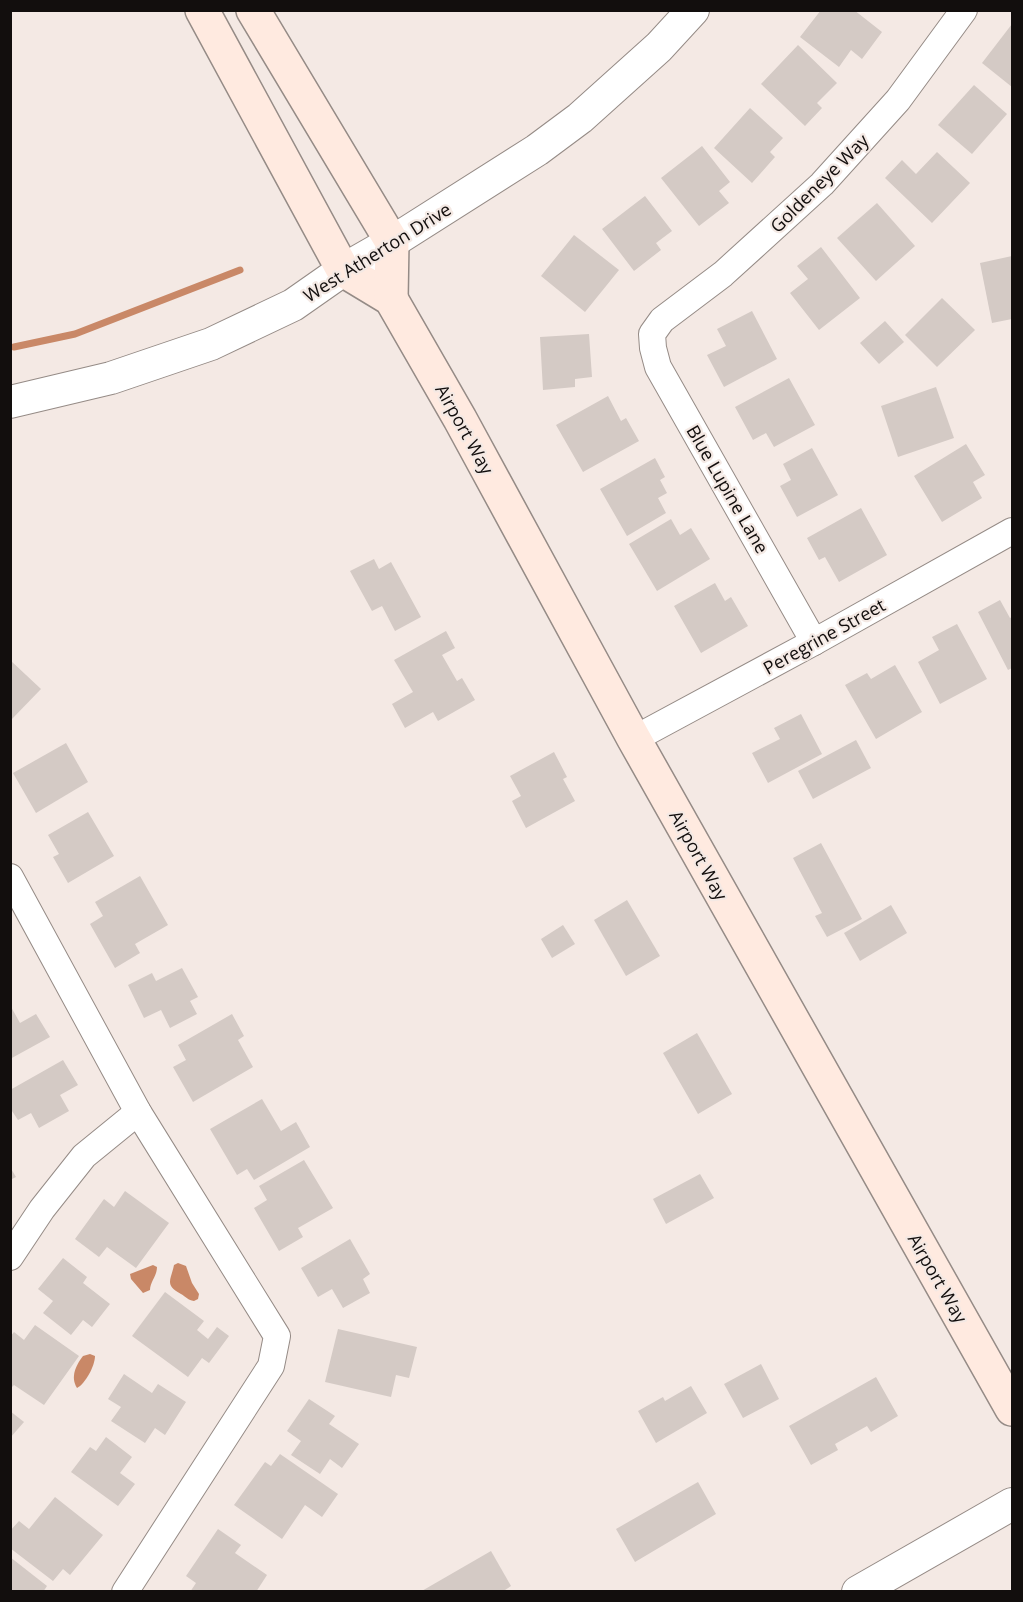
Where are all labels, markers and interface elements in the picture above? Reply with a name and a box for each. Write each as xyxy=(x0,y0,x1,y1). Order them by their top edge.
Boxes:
street label: Goldeneye Way xyxy=(764,128,874,238)
street label: West Atherton Drive xyxy=(299,197,455,307)
street label: Airport Way xyxy=(430,380,500,479)
street label: Blue Lupine Lane xyxy=(682,420,774,558)
street label: Peregrine Street xyxy=(759,592,889,680)
street label: Airport Way xyxy=(664,806,734,905)
street label: Airport Way xyxy=(903,1229,974,1328)

